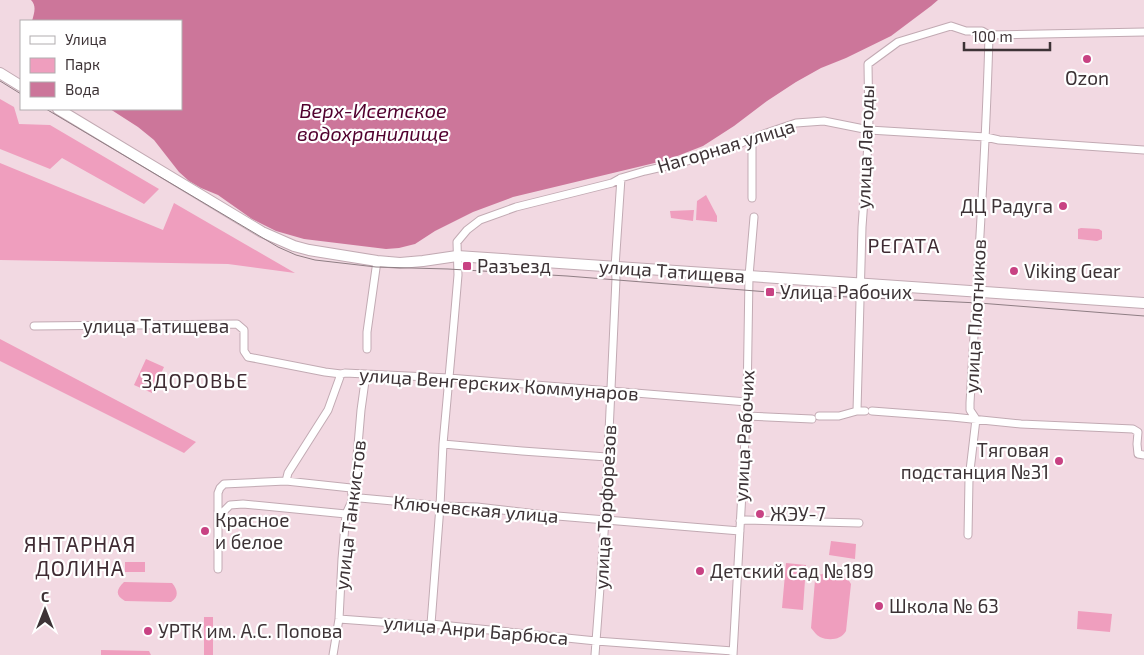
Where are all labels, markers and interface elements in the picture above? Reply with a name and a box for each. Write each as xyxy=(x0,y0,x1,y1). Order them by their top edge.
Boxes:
legend xyxy=(20,20,182,110)
scale bar xyxy=(964,20,1050,52)
text: 100 m xyxy=(972,27,1013,45)
text: Улица xyxy=(65,30,107,48)
marker: Ozon xyxy=(1081,53,1093,65)
text: Парк xyxy=(65,55,100,73)
place label: Ozon xyxy=(1065,66,1109,89)
text: Вода xyxy=(65,80,100,98)
street label: улица Лагоды xyxy=(851,85,879,209)
water label: Верх-Исетское водохранилище xyxy=(297,98,449,145)
street label: Нагорная улица xyxy=(654,114,798,178)
place label: ДЦ Радуга xyxy=(960,194,1053,218)
marker: ДЦ Радуга xyxy=(1057,200,1069,212)
district label: РЕГАТА xyxy=(867,233,941,257)
street label: улица Плотников xyxy=(959,238,991,394)
place label: Разъезд xyxy=(477,254,551,277)
street label: улица Татищева xyxy=(598,254,746,288)
place label: Viking Gear xyxy=(1024,259,1121,282)
marker: Разъезд xyxy=(461,260,473,272)
marker: Viking Gear xyxy=(1008,265,1020,277)
place label: Улица Рабочих xyxy=(780,280,912,303)
marker: Улица Рабочих xyxy=(764,286,776,298)
street label: улица Татищева xyxy=(83,314,229,338)
street label: улица Венгерских Коммунаров xyxy=(358,362,640,406)
district label: ЗДОРОВЬЕ xyxy=(142,368,248,392)
street label: улица Рабочих xyxy=(729,369,759,503)
street label: улица Торфорезов xyxy=(589,424,621,590)
place label: Тяговая подстанция №31 xyxy=(901,438,1049,483)
street label: улица Танкистов xyxy=(329,439,371,591)
marker: Тяговая подстанция №31 xyxy=(1053,455,1065,467)
street label: Ключевская улица xyxy=(392,490,560,528)
place label: ЖЭУ-7 xyxy=(770,502,826,525)
place label: Красное и белое xyxy=(215,508,289,553)
marker: ЖЭУ-7 xyxy=(754,508,766,520)
marker: Красное и белое xyxy=(199,525,211,537)
district label: ЯНТАРНАЯ ДОЛИНА xyxy=(24,531,136,580)
place label: Детский сад №189 xyxy=(710,559,874,582)
marker: Детский сад №189 xyxy=(694,565,706,577)
north arrow xyxy=(20,585,70,635)
text: С xyxy=(41,588,49,605)
place label: Школа № 63 xyxy=(889,594,999,617)
marker: Школа № 63 xyxy=(873,600,885,612)
street label: улица Анри Барбюса xyxy=(383,610,569,650)
place label: УРТК им. А.С. Попова xyxy=(158,619,342,642)
marker: УРТК им. А.С. Попова xyxy=(142,625,154,637)

